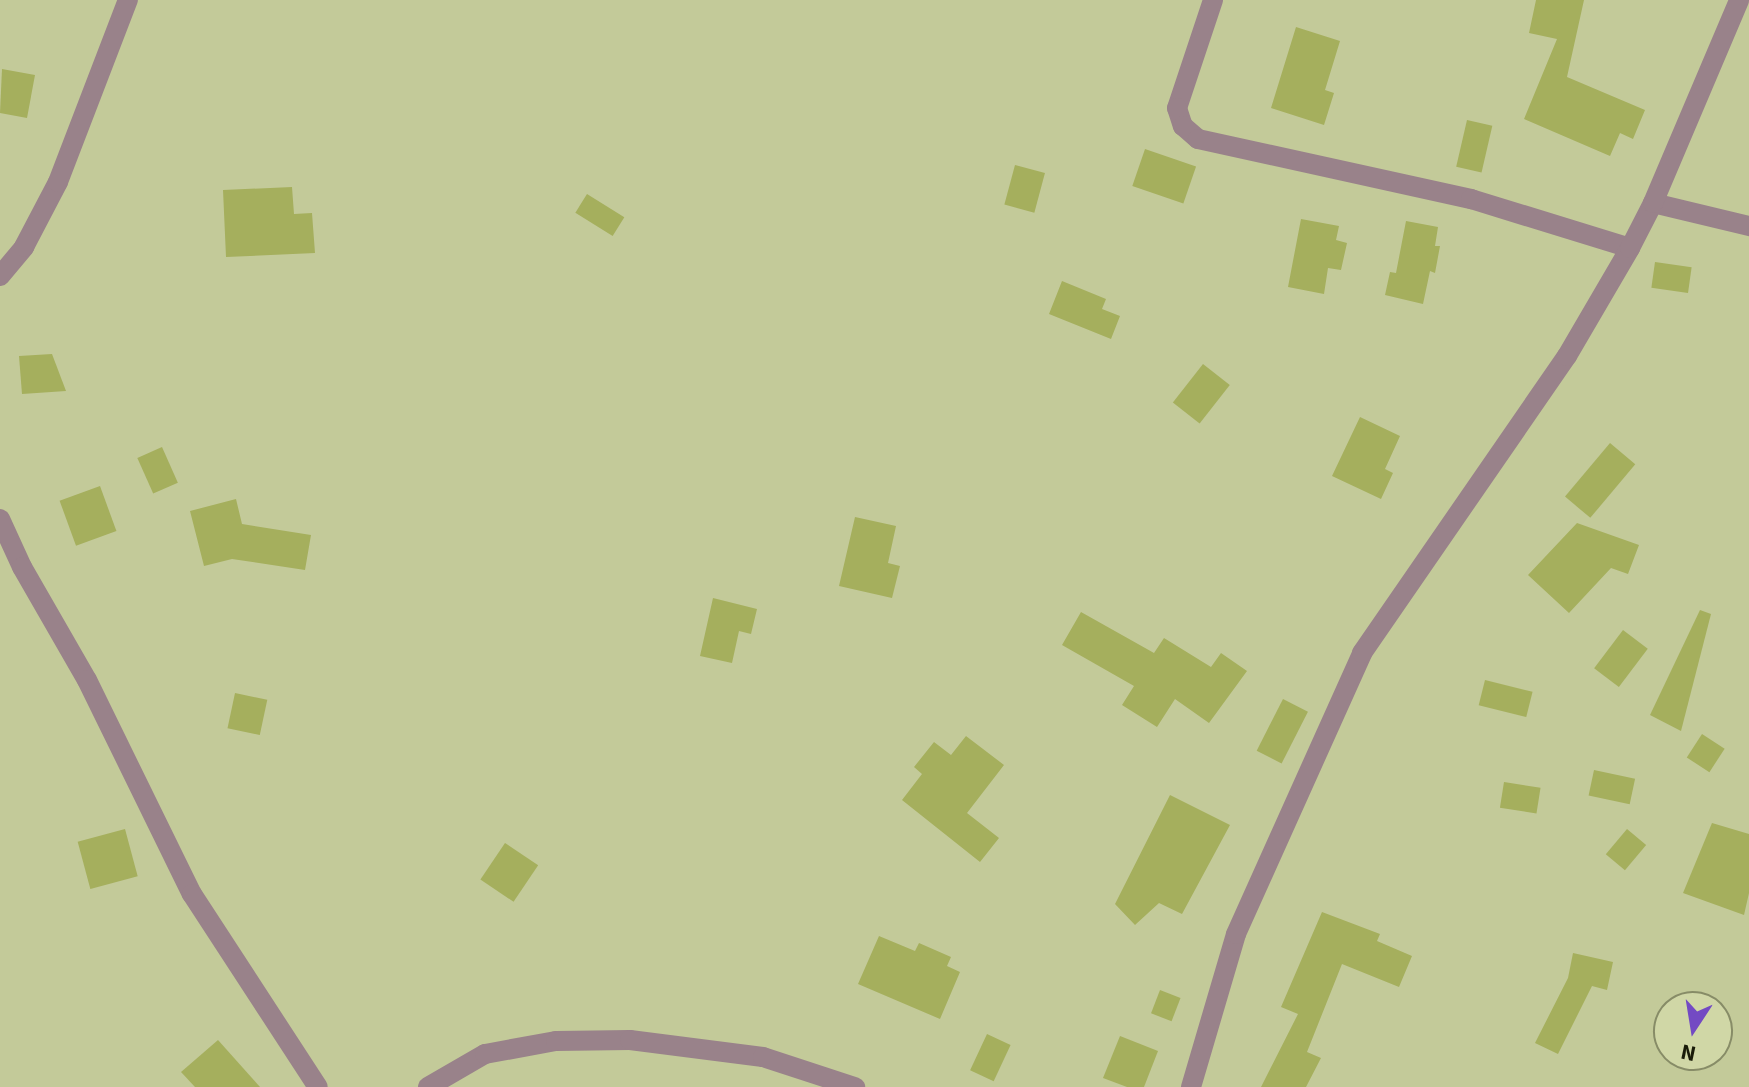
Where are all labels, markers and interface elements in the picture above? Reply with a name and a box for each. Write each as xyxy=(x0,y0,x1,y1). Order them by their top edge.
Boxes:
north arrow xyxy=(1653,991,1733,1071)
text: N xyxy=(1678,1035,1699,1070)

